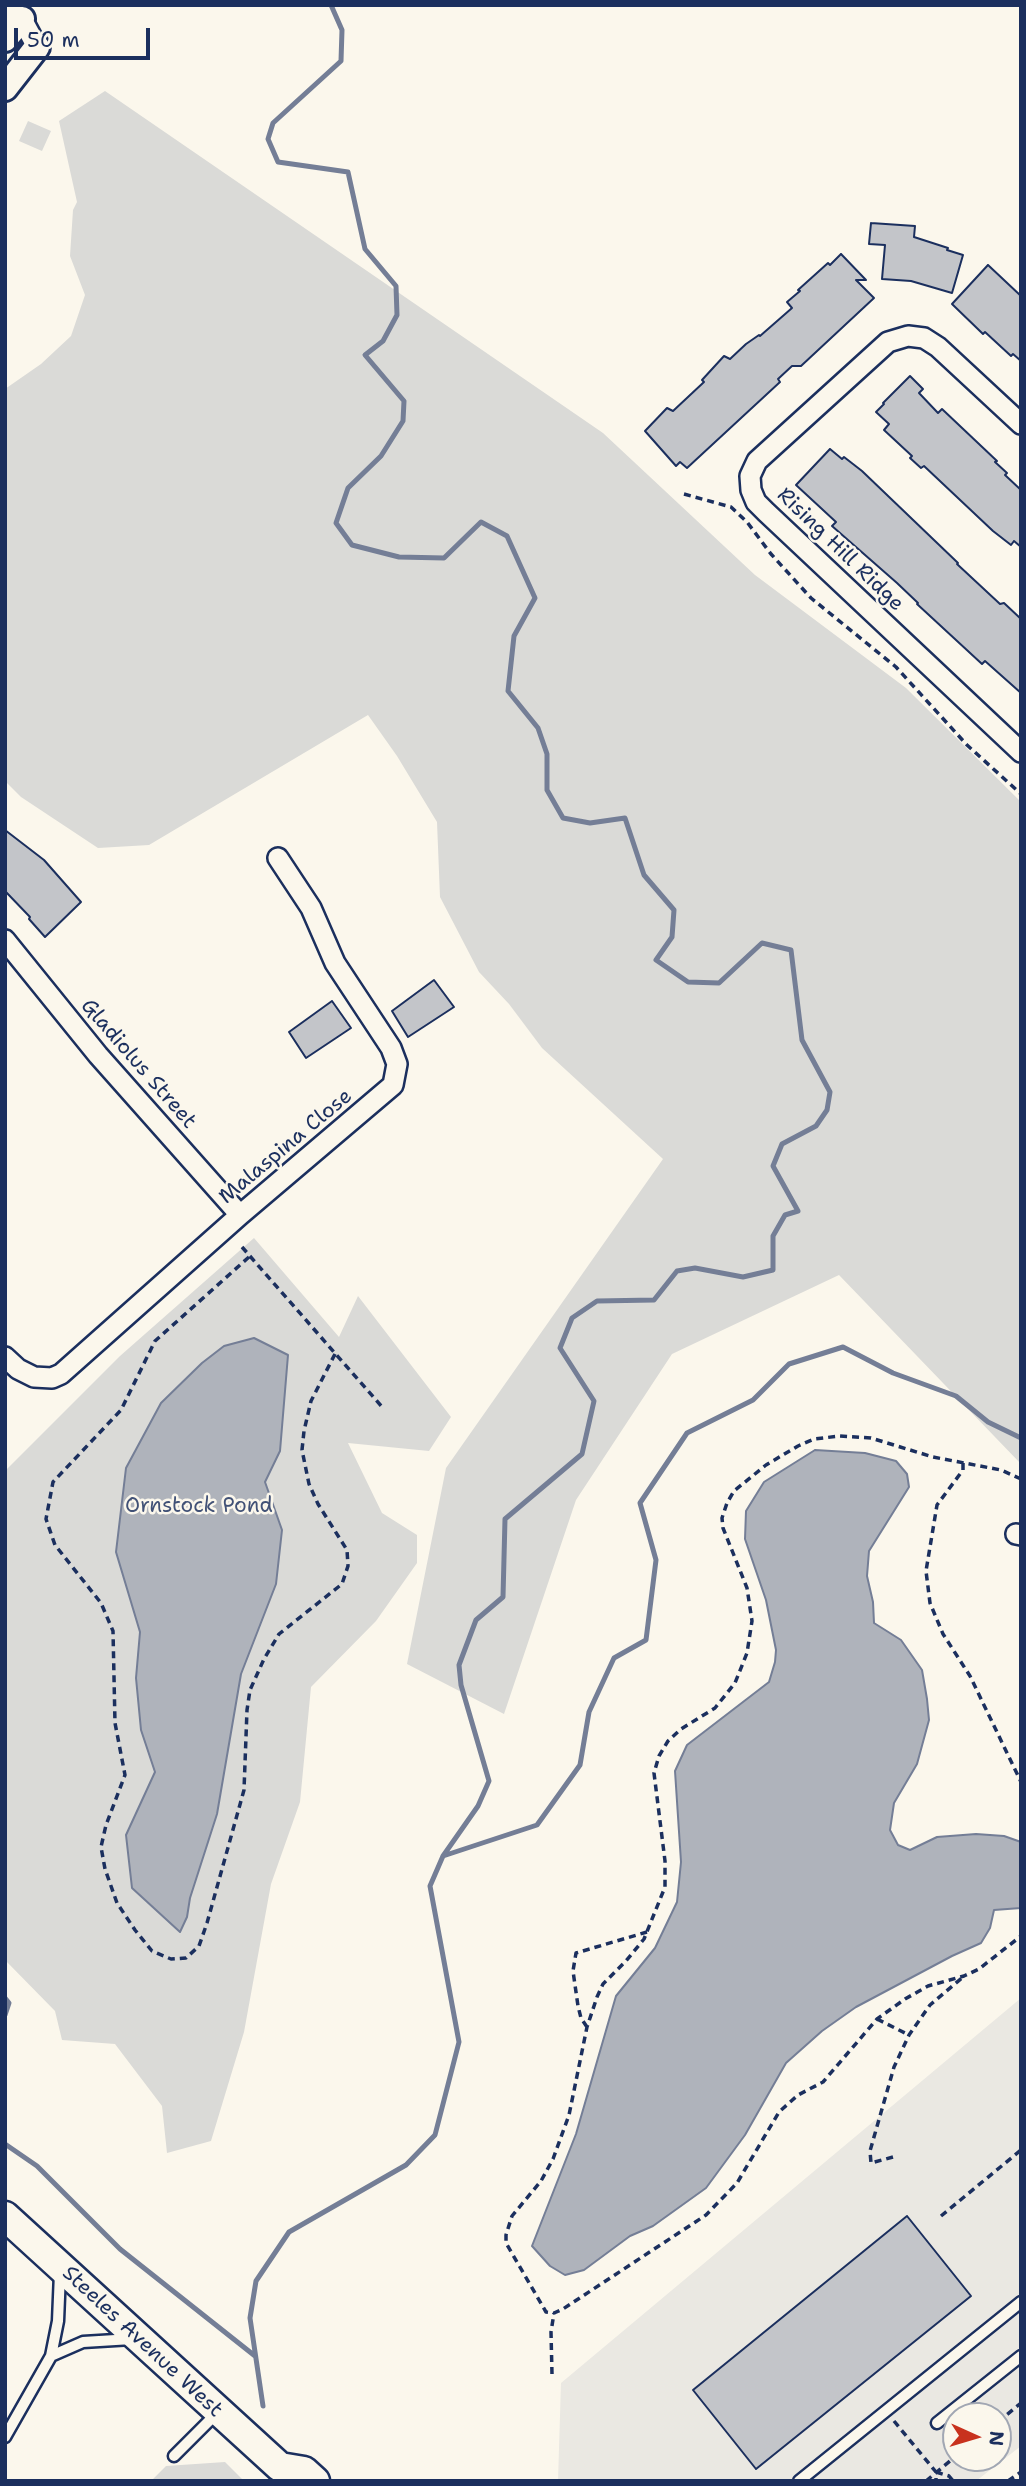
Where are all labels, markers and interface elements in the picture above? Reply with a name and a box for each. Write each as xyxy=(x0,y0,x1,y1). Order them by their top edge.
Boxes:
scale bar xyxy=(18,14,154,58)
text: 50 m xyxy=(27,26,80,54)
street label: Rising Hill Ridge xyxy=(771,483,909,617)
street label: Gladiolus Street xyxy=(75,994,201,1134)
street label: Malaspina Close xyxy=(214,1084,358,1210)
park label: Ornstock Pond xyxy=(125,1494,273,1520)
street label: Steeles Avenue West xyxy=(57,2261,227,2423)
north arrow xyxy=(942,2402,1012,2472)
text: N xyxy=(983,2430,1009,2447)

